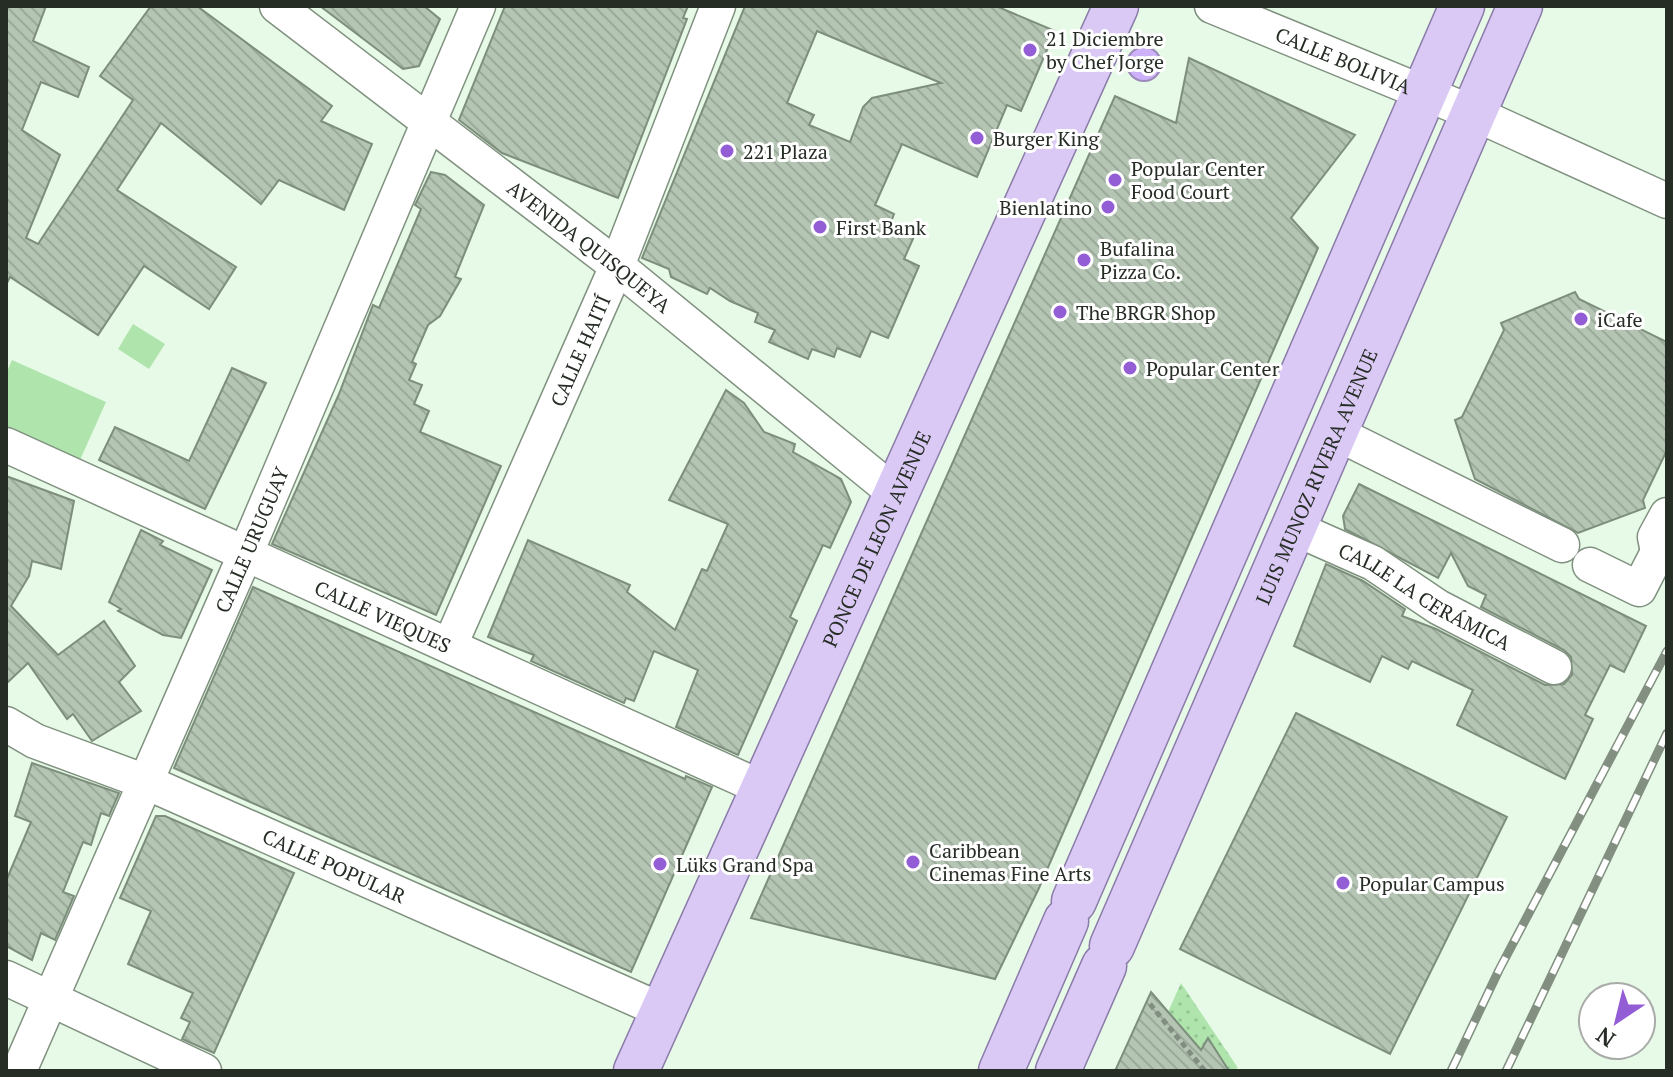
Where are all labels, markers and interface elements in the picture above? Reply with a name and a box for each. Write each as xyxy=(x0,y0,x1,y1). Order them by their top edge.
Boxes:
street label: CALLE BOLIVIA xyxy=(1272,20,1415,100)
place label: 21 Diciembre by Chef Jorge xyxy=(1046,25,1164,75)
marker: 21 Diciembre by Chef Jorge xyxy=(1021,41,1039,59)
place label: Burger King xyxy=(993,125,1099,152)
marker: Burger King xyxy=(968,129,986,147)
place label: 221 Plaza xyxy=(743,138,828,165)
marker: 221 Plaza xyxy=(718,142,736,160)
place label: Popular Center Food Court xyxy=(1131,155,1265,205)
marker: Popular Center Food Court xyxy=(1106,171,1124,189)
street label: AVENIDA QUISQUEYA xyxy=(502,174,677,319)
place label: Bienlatino xyxy=(999,194,1092,221)
marker: Bienlatino xyxy=(1099,198,1117,216)
place label: First Bank xyxy=(836,214,927,241)
marker: First Bank xyxy=(811,218,829,236)
place label: Bufalina Pizza Co. xyxy=(1100,235,1181,285)
marker: Bufalina Pizza Co. xyxy=(1075,251,1093,269)
street label: CALLE HAITÍ xyxy=(543,290,616,410)
place label: The BRGR Shop xyxy=(1076,299,1216,326)
marker: The BRGR Shop xyxy=(1051,303,1069,321)
place label: iCafe xyxy=(1597,306,1643,333)
marker: iCafe xyxy=(1572,310,1590,328)
street label: LUIS MUNOZ RIVERA AVENUE xyxy=(1248,344,1383,608)
place label: Popular Center xyxy=(1146,355,1280,382)
marker: Popular Center xyxy=(1121,359,1139,377)
street label: PONCE DE LEON AVENUE xyxy=(815,426,936,651)
street label: CALLE URUGUAY xyxy=(208,462,294,617)
street label: CALLE LA CERÁMICA xyxy=(1335,536,1516,656)
street label: CALLE VIEQUES xyxy=(311,573,456,659)
street label: CALLE POPULAR xyxy=(259,822,410,909)
place label: Caribbean Cinemas Fine Arts xyxy=(929,837,1091,887)
place label: Lüks Grand Spa xyxy=(676,851,814,878)
marker: Caribbean Cinemas Fine Arts xyxy=(904,853,922,871)
marker: Lüks Grand Spa xyxy=(651,855,669,873)
place label: Popular Campus xyxy=(1359,870,1505,897)
marker: Popular Campus xyxy=(1334,874,1352,892)
north arrow xyxy=(1577,981,1657,1061)
text: N xyxy=(1590,1021,1620,1054)

